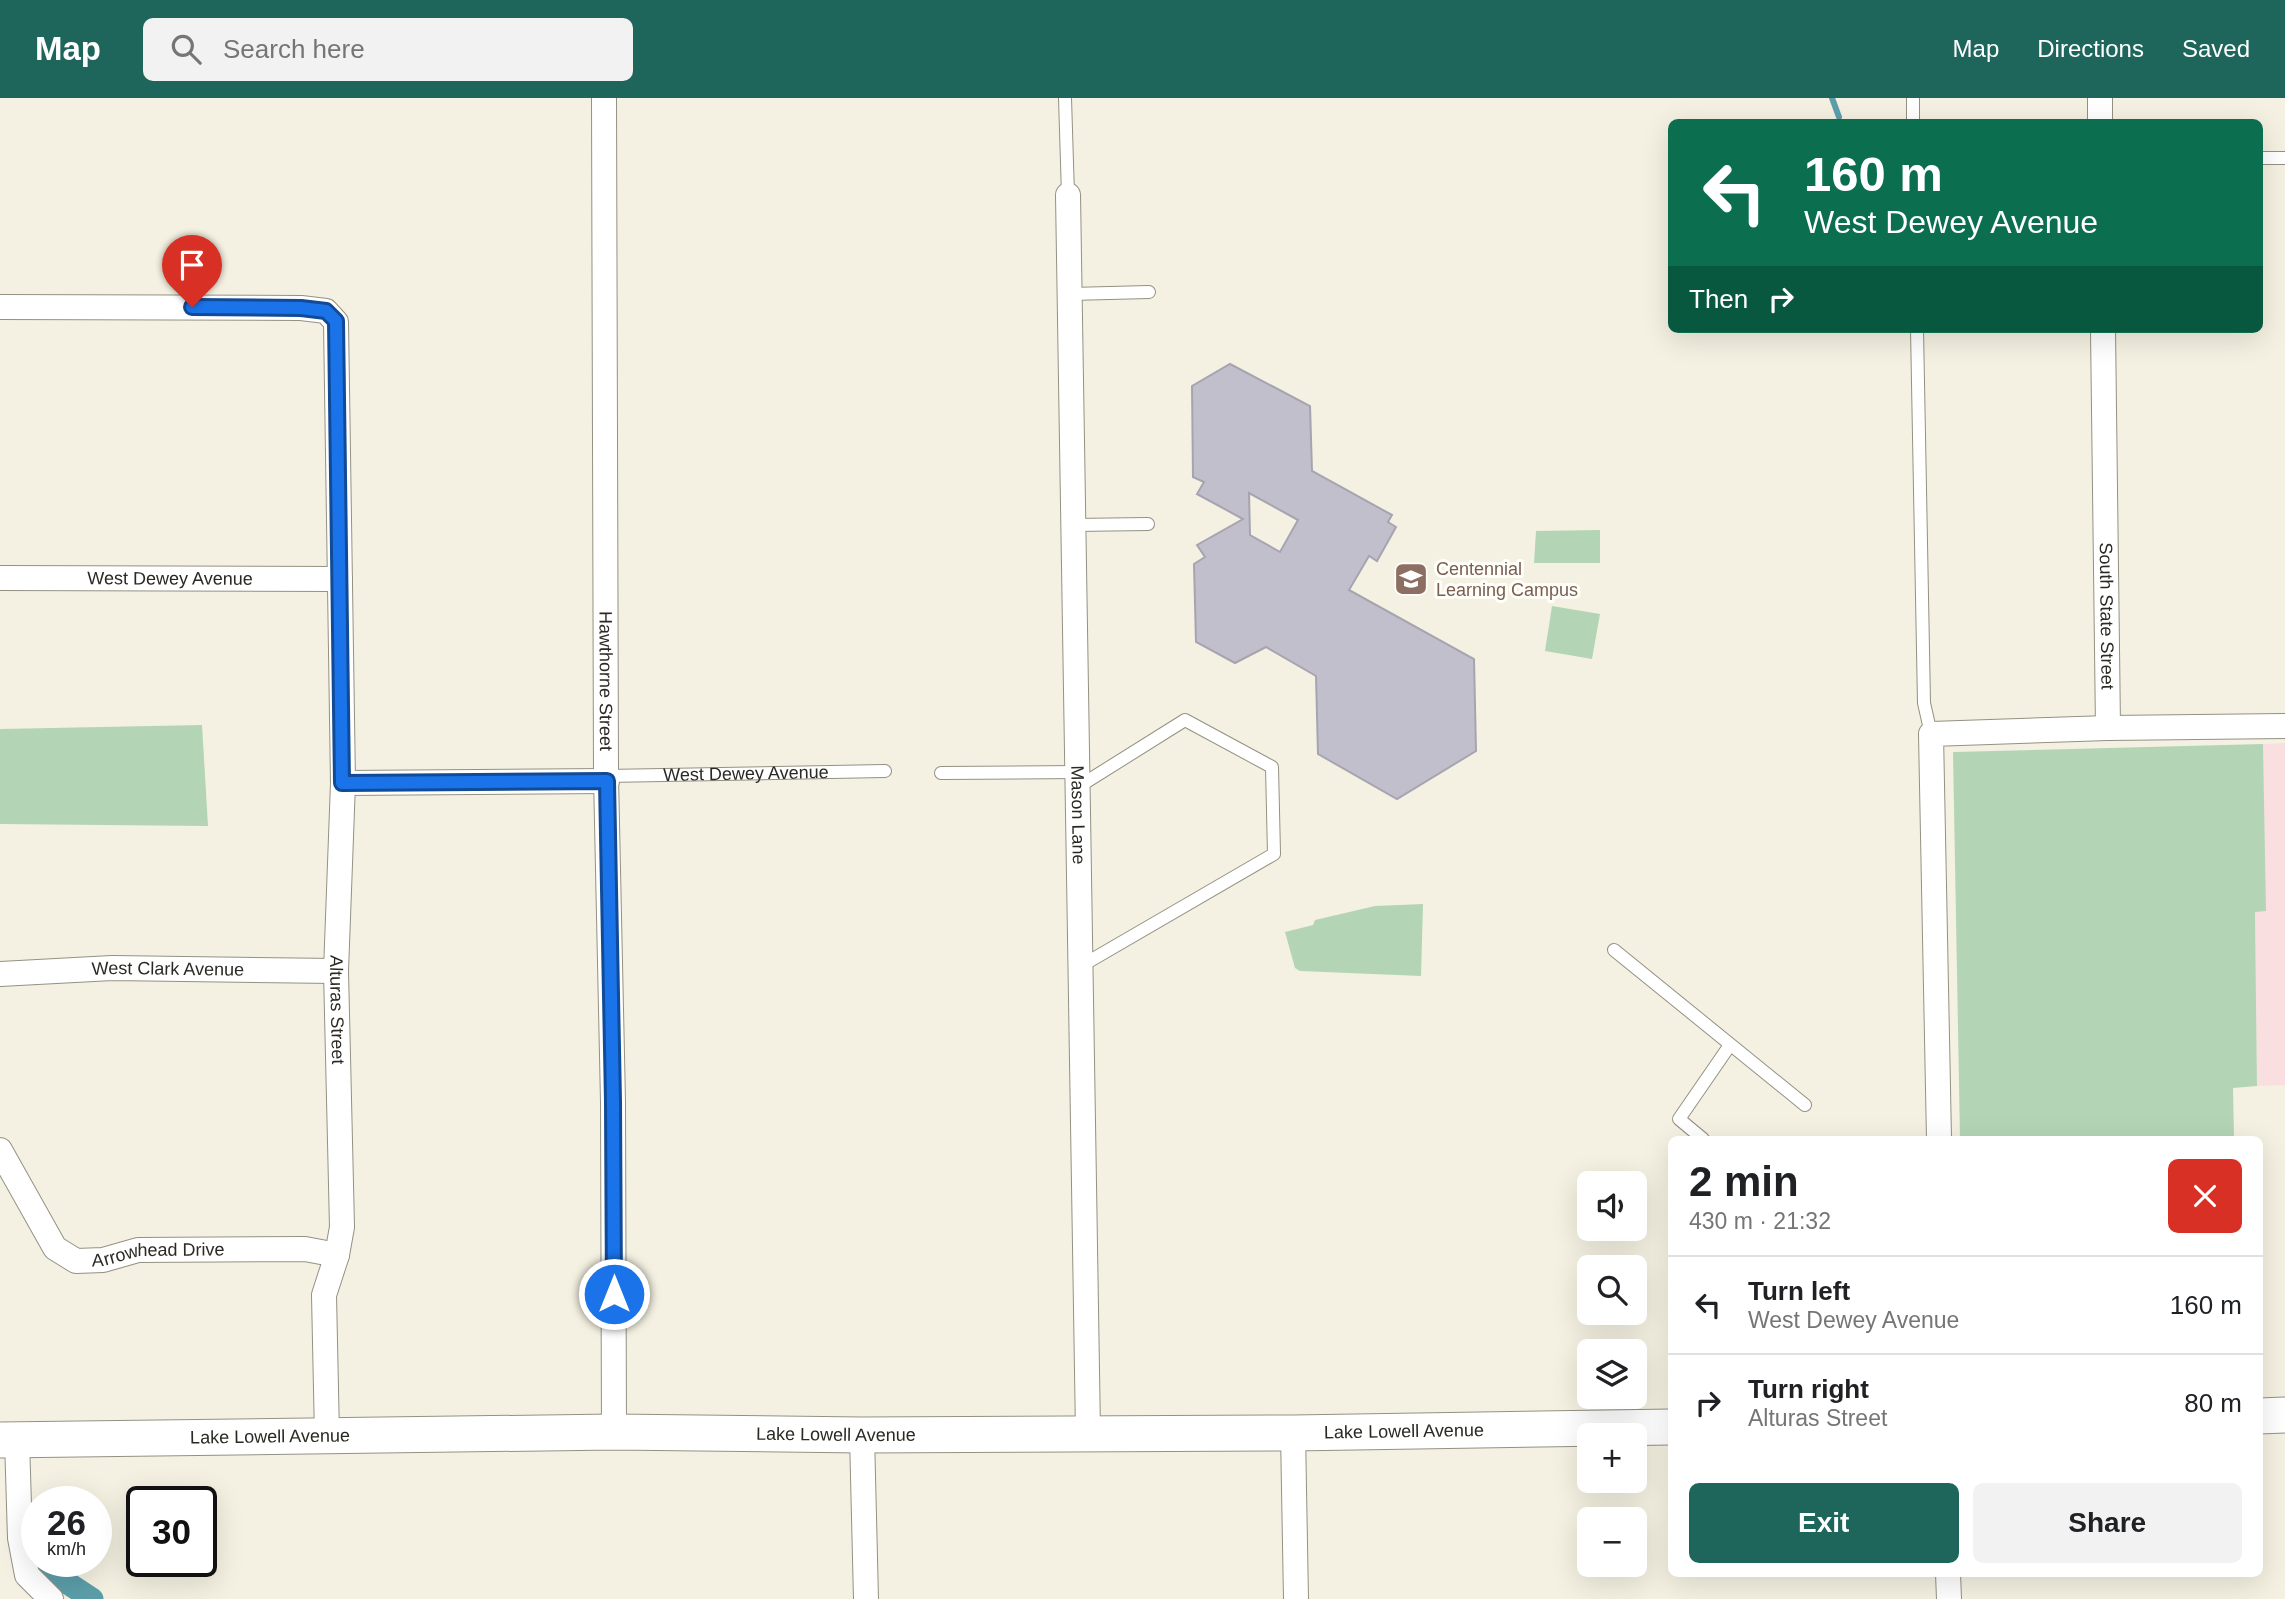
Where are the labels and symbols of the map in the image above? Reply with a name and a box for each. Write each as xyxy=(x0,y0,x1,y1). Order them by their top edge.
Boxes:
pin xyxy=(162,235,222,307)
street label: South State Street xyxy=(2096,542,2118,690)
place label: Centennial Learning Campus xyxy=(1436,559,1578,600)
school or university icon: Centennial Learning Campus xyxy=(1392,560,1430,598)
street label: West Dewey Avenue xyxy=(87,568,253,589)
street label: Hawthorne Street xyxy=(596,611,616,751)
street label: West Dewey Avenue xyxy=(663,762,829,785)
street label: Mason Lane xyxy=(1067,765,1089,865)
street label: Alturas Street xyxy=(326,955,348,1065)
street label: West Clark Avenue xyxy=(91,958,244,980)
street label: Arrowhead Drive xyxy=(91,1239,225,1270)
position arrow xyxy=(577,1257,651,1331)
street label: Lake Lowell Avenue xyxy=(1324,1420,1484,1443)
street label: Lake Lowell Avenue xyxy=(756,1424,916,1445)
street label: Lake Lowell Avenue xyxy=(190,1425,350,1448)
speed limit sign: 30 xyxy=(126,1486,217,1577)

